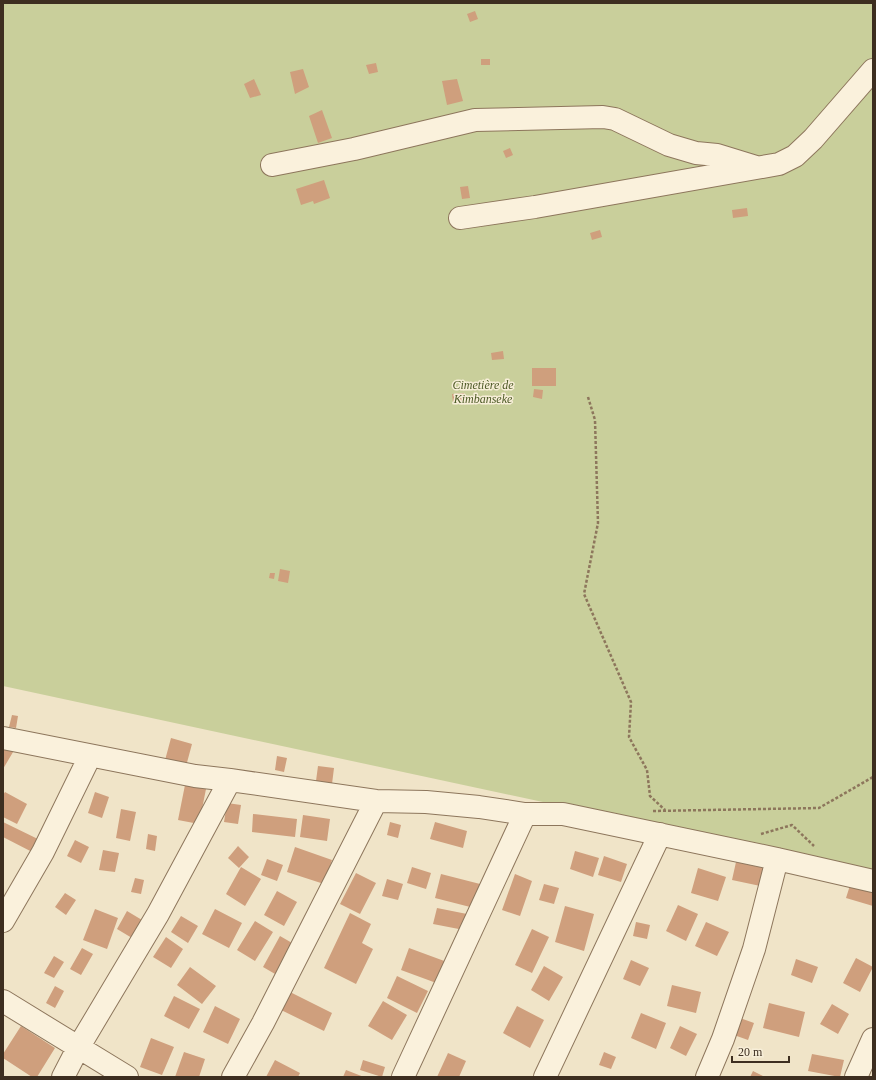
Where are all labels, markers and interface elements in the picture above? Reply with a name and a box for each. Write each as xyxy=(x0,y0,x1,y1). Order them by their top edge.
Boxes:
park label: Cimetière de Kimbanseke xyxy=(452,378,514,406)
scale bar xyxy=(732,1038,789,1064)
text: 20 m xyxy=(738,1045,763,1059)

